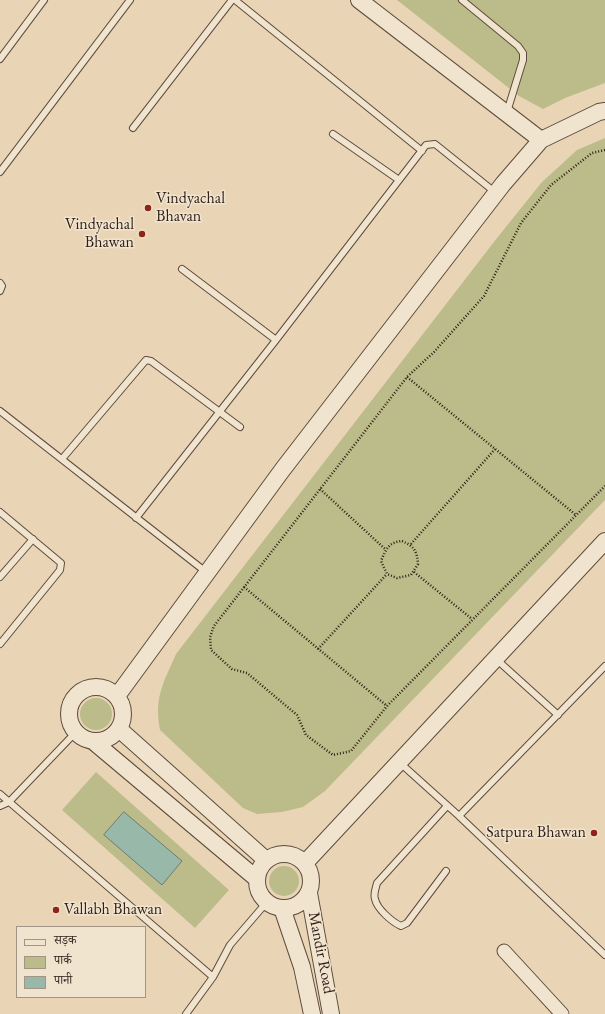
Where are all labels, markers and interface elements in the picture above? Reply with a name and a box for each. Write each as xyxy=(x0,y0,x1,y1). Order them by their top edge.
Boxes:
place label: Vindyachal Bhavan xyxy=(156,189,225,227)
marker: Vindyachal Bhavan xyxy=(143,203,153,213)
place label: Vindyachal Bhawan xyxy=(65,215,134,253)
marker: Vindyachal Bhawan xyxy=(137,229,147,239)
place label: Satpura Bhawan xyxy=(486,823,586,843)
marker: Satpura Bhawan xyxy=(589,828,599,838)
place label: Vallabh Bhawan xyxy=(64,900,162,920)
marker: Vallabh Bhawan xyxy=(51,905,61,915)
street label: Mandir Road xyxy=(304,910,338,996)
legend xyxy=(16,926,146,998)
text: सड़क xyxy=(54,932,77,948)
text: पार्क xyxy=(54,952,72,968)
text: पानी xyxy=(54,972,72,988)

